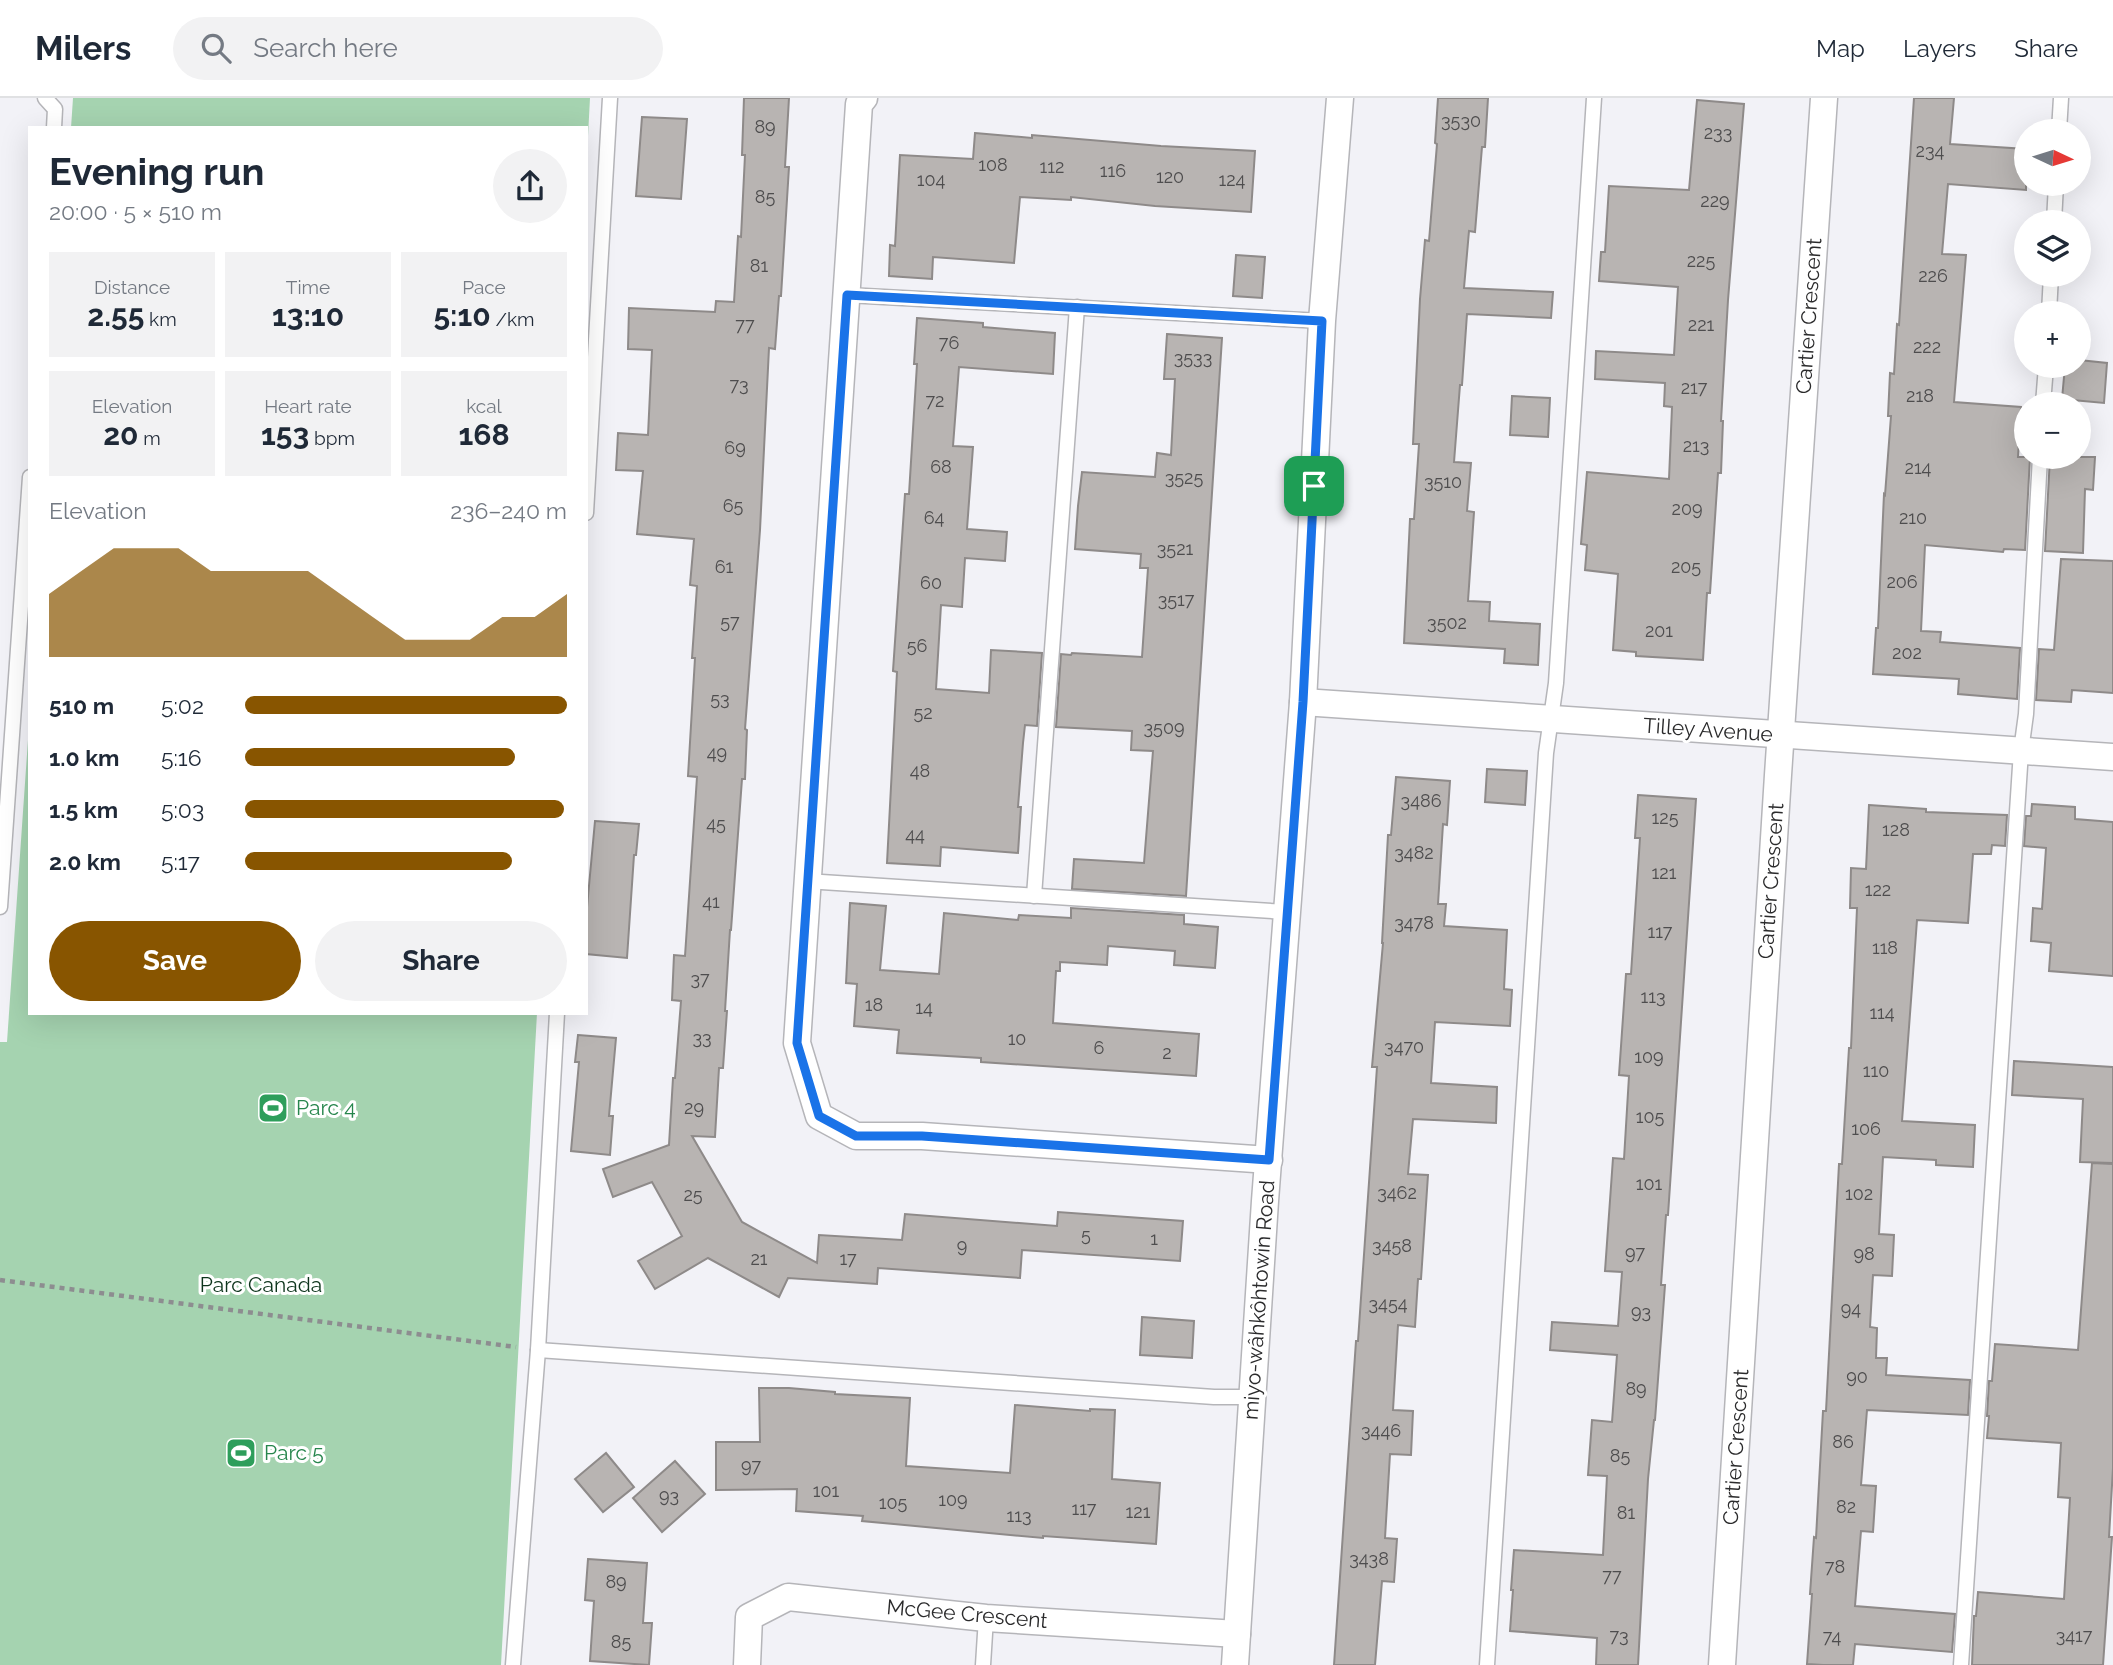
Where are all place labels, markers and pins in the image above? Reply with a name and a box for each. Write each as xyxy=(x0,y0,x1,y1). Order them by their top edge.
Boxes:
pin xyxy=(1284,456,1344,516)
sports icon: Parc 4 xyxy=(256,1091,290,1125)
place label: Parc 4 xyxy=(296,1095,356,1120)
sports icon: Parc 5 xyxy=(224,1436,258,1470)
place label: Parc 5 xyxy=(264,1440,324,1465)

